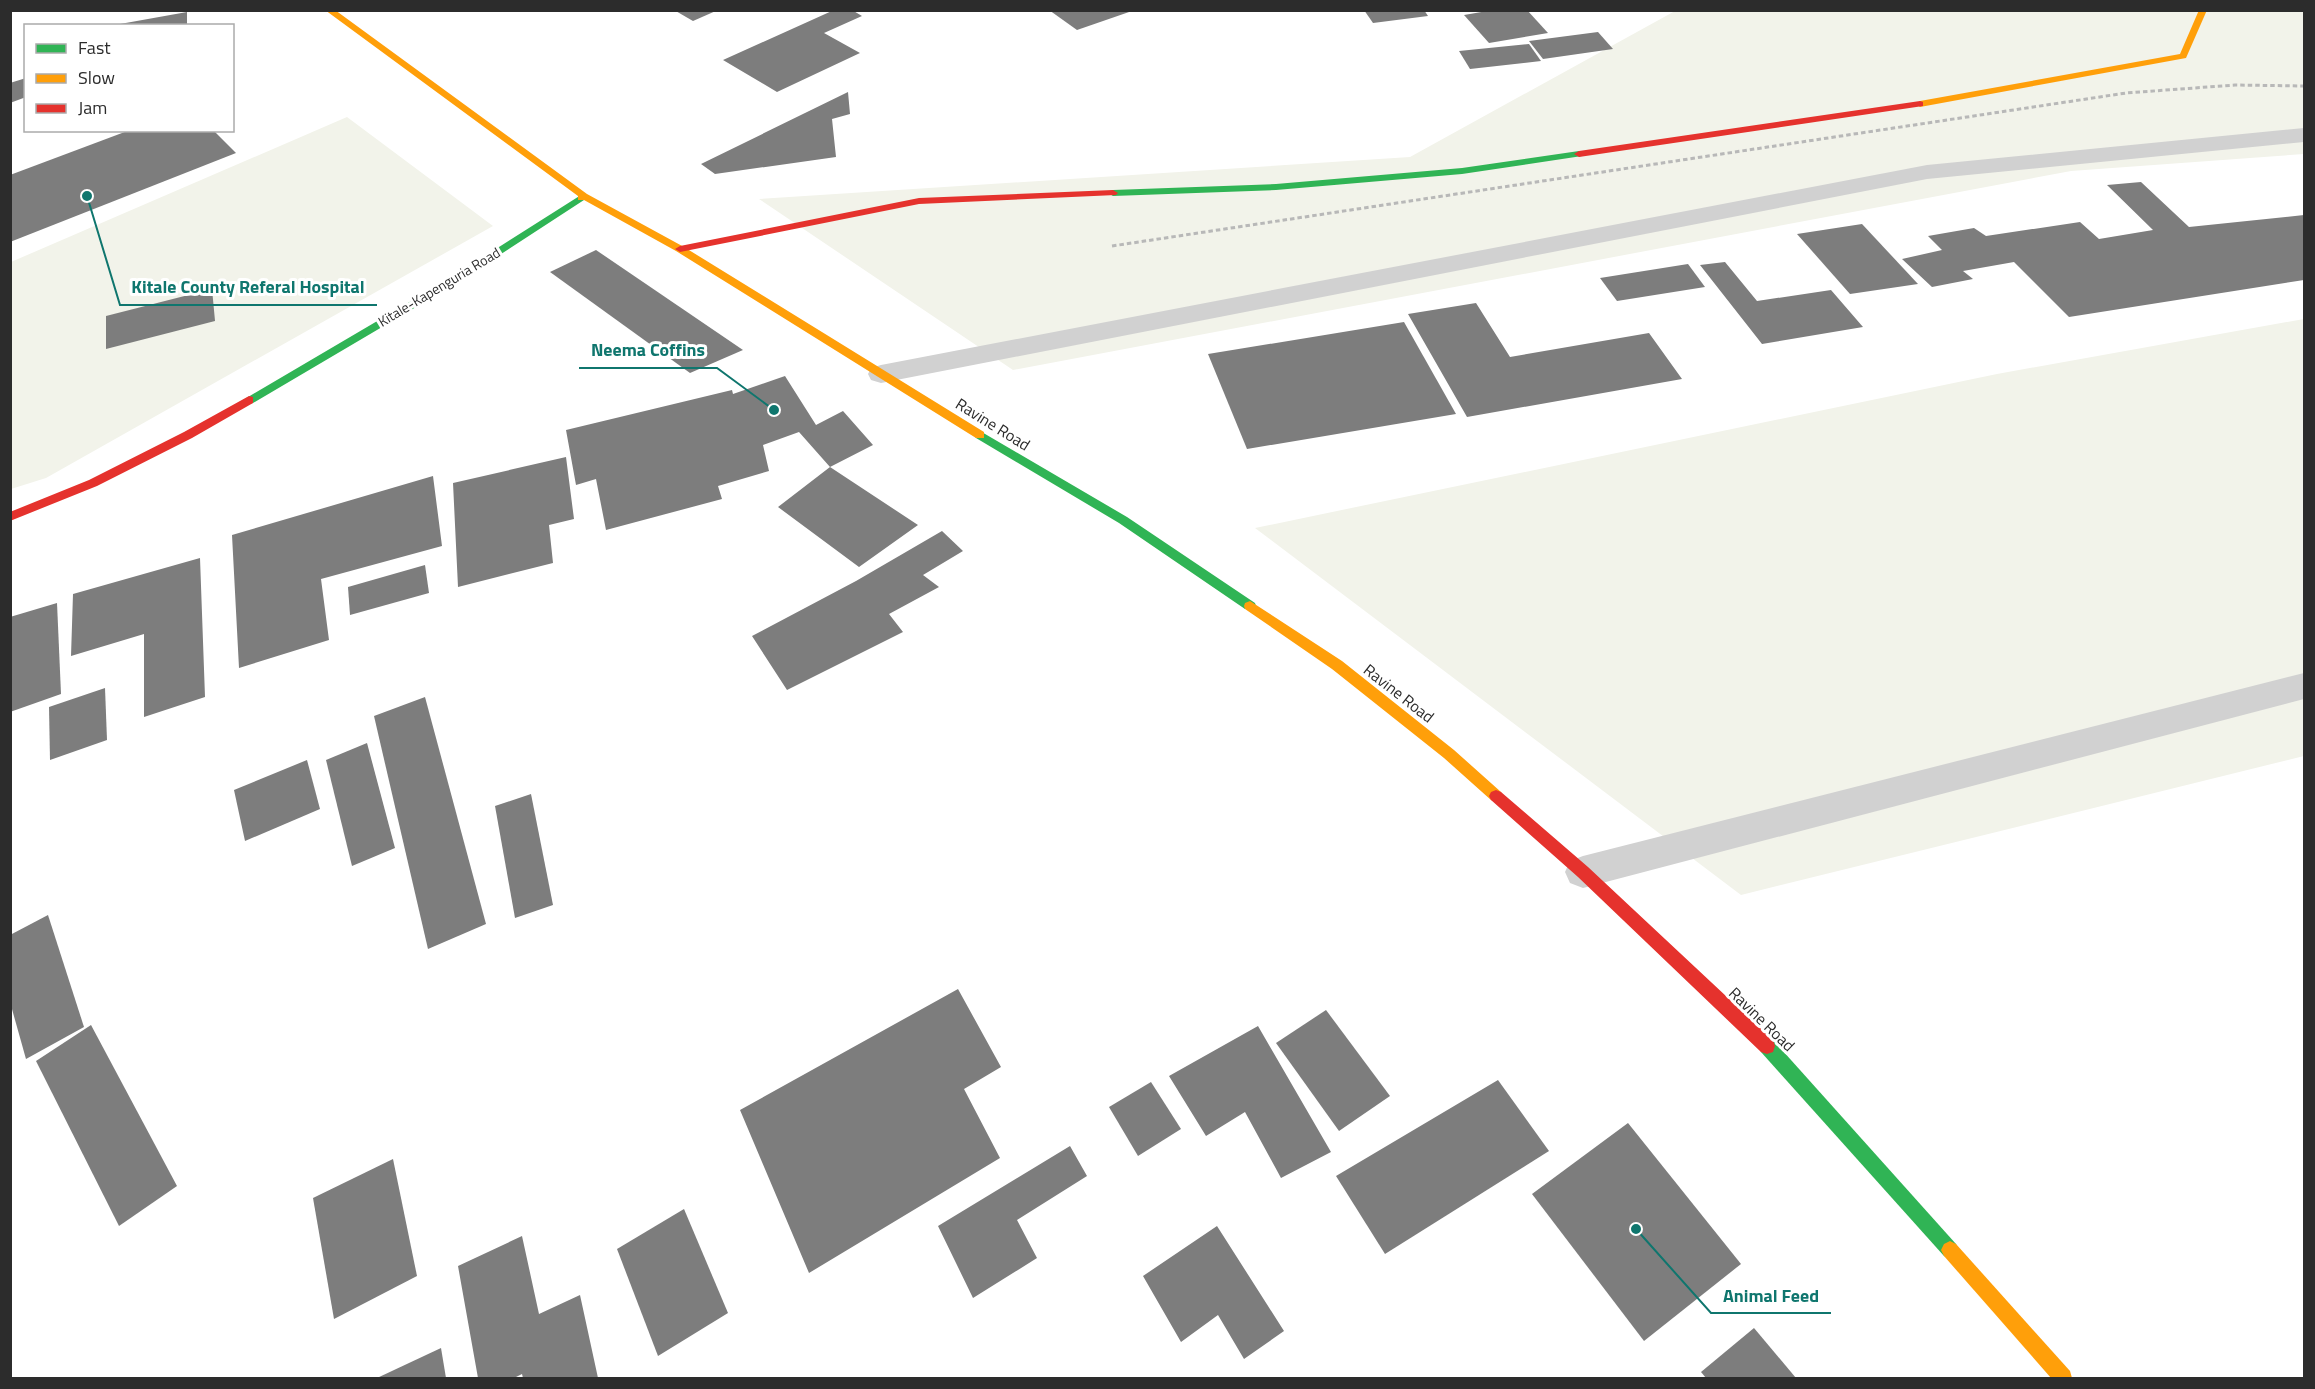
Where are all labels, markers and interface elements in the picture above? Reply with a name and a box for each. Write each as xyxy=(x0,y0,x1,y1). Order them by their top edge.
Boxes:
legend xyxy=(24,24,234,132)
text: Fast xyxy=(78,34,111,61)
text: Slow xyxy=(78,64,115,91)
text: Jam xyxy=(78,94,107,121)
street label: Kitale-Kapenguria Road xyxy=(374,242,504,331)
callout: Kitale County Referal Hospital xyxy=(120,269,377,305)
text: Kitale County Referal Hospital xyxy=(131,273,365,300)
callout: Neema Coffins xyxy=(579,332,717,368)
text: Neema Coffins xyxy=(591,336,705,363)
street label: Ravine Road xyxy=(951,392,1035,456)
street label: Ravine Road xyxy=(1359,658,1439,728)
street label: Ravine Road xyxy=(1724,981,1800,1057)
callout: Animal Feed xyxy=(1711,1277,1831,1313)
text: Animal Feed xyxy=(1723,1282,1819,1309)

